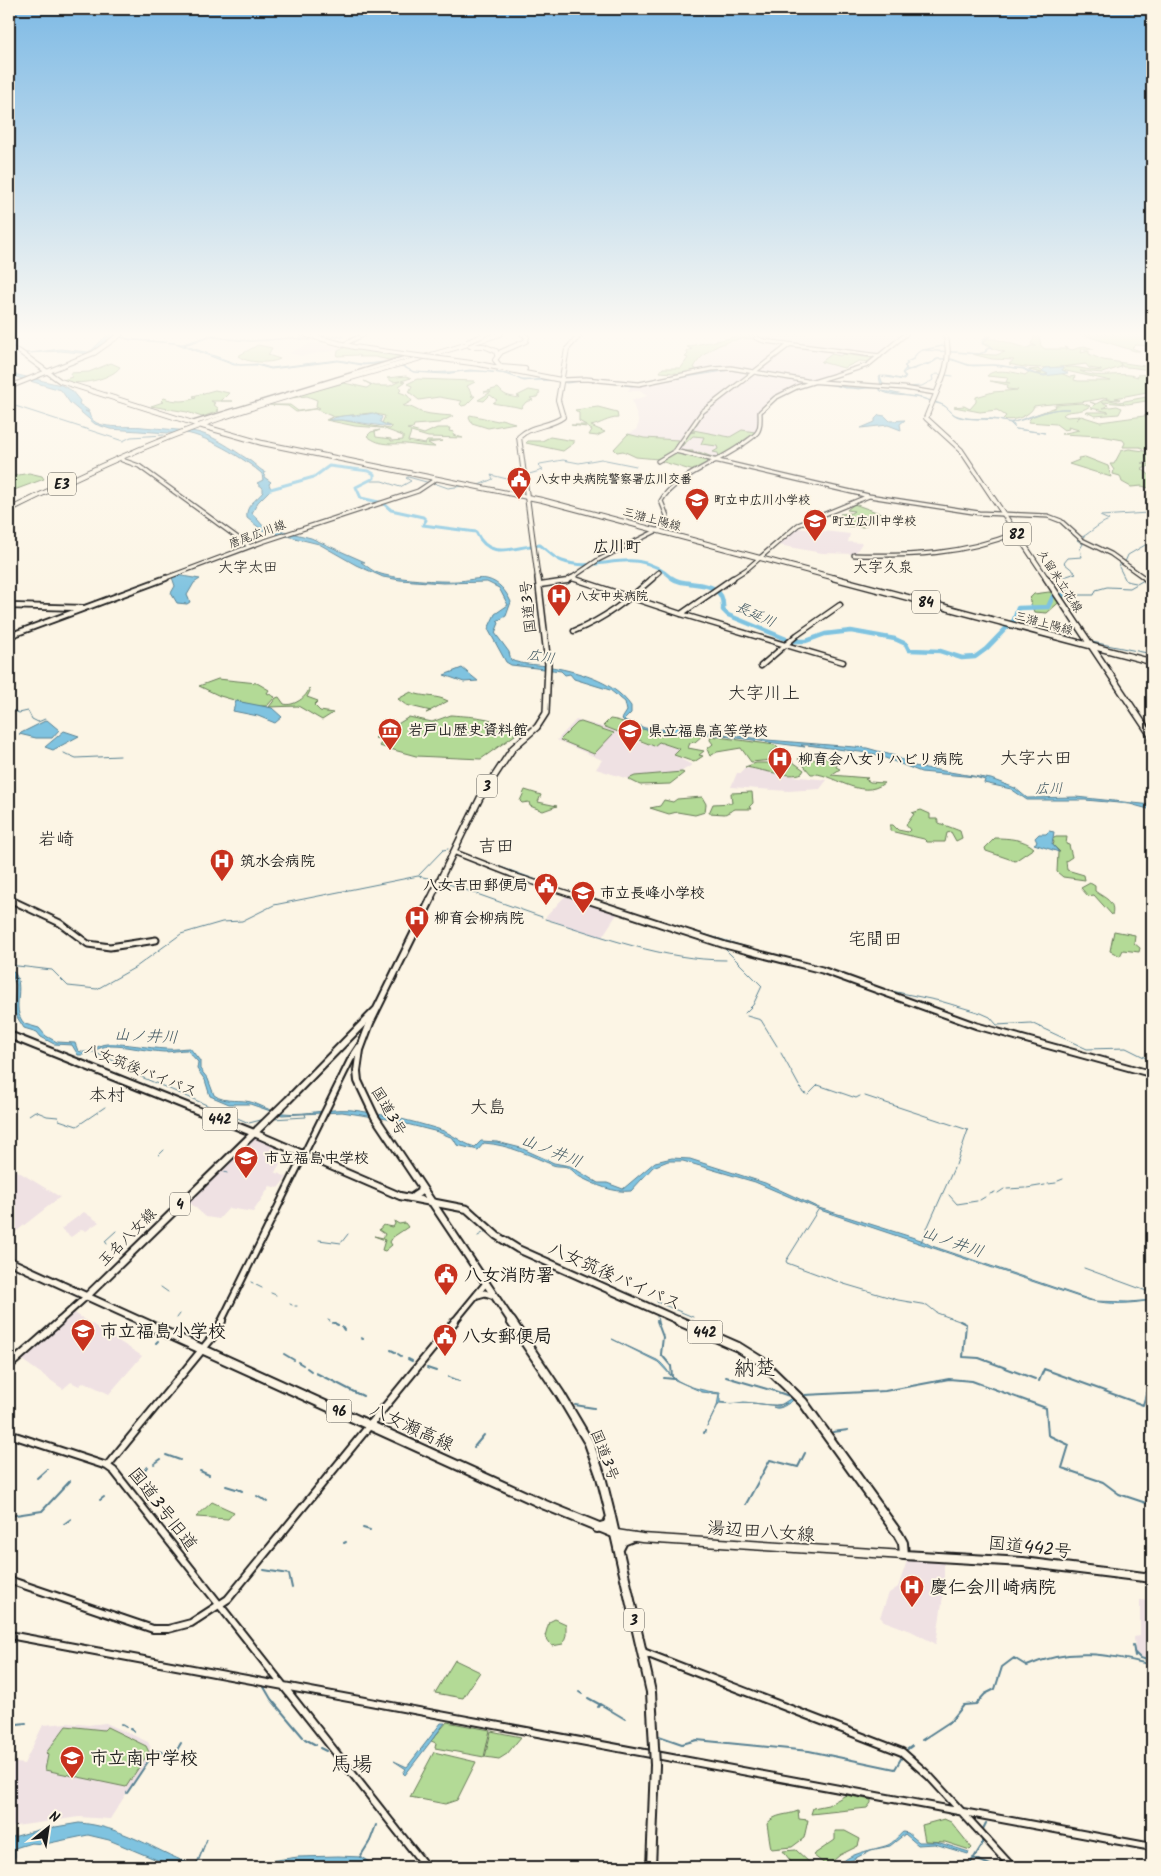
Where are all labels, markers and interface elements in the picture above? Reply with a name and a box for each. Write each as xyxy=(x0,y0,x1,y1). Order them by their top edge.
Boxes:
public building icon: 八女中央病院警察署広川交番 xyxy=(506,466,532,500)
place label: 八女中央病院警察署広川交番 xyxy=(536,470,692,489)
road number: E3 xyxy=(48,472,76,496)
school or university icon: 町立中広川小学校 xyxy=(684,487,710,521)
place label: 町立中広川小学校 xyxy=(714,491,810,510)
street label: 三潴上陽線 xyxy=(620,503,683,536)
school or university icon: 町立広川中学校 xyxy=(802,508,828,542)
place label: 町立広川中学校 xyxy=(832,512,916,531)
street label: 唐尾広川線 xyxy=(226,515,289,554)
road number: 82 xyxy=(1003,522,1031,546)
district label: 広川町 xyxy=(593,535,641,560)
street label: 久留米立花線 xyxy=(1032,546,1087,617)
district label: 大字太田 xyxy=(218,556,278,580)
district label: 大字久泉 xyxy=(853,556,913,580)
street label: 国道3号 xyxy=(514,579,544,635)
hospital icon: 八女中央病院 xyxy=(546,583,572,617)
place label: 八女中央病院 xyxy=(576,587,648,606)
road number: 84 xyxy=(912,590,940,614)
water label: 長延川 xyxy=(732,596,779,634)
street label: 三潴上陽線 xyxy=(1012,607,1075,640)
water label: 広川 xyxy=(525,644,556,670)
district label: 大字川上 xyxy=(728,680,800,709)
museum icon: 岩戸山歴史資料館 xyxy=(377,717,403,751)
school or university icon: 県立福島高等学校 xyxy=(617,718,643,752)
place label: 岩戸山歴史資料館 xyxy=(408,719,528,743)
place label: 県立福島高等学校 xyxy=(648,720,768,744)
district label: 大字六田 xyxy=(1000,745,1072,774)
hospital icon: 柳育会八女リハビリ病院 xyxy=(767,746,793,780)
place label: 柳育会八女リハビリ病院 xyxy=(798,748,963,772)
road number: 3 xyxy=(477,774,497,798)
water label: 広川 xyxy=(1035,778,1063,800)
district label: 岩崎 xyxy=(38,826,74,855)
district label: 吉田 xyxy=(478,833,514,862)
hospital icon: 筑水会病院 xyxy=(209,848,235,882)
place label: 筑水会病院 xyxy=(240,850,315,874)
public building icon: 八女吉田郵便局 xyxy=(533,872,559,906)
place label: 八女吉田郵便局 xyxy=(423,874,528,898)
school or university icon: 市立長峰小学校 xyxy=(570,880,596,914)
place label: 市立長峰小学校 xyxy=(600,882,705,906)
hospital icon: 柳育会柳病院 xyxy=(404,905,430,939)
place label: 柳育会柳病院 xyxy=(434,907,524,931)
district label: 宅間田 xyxy=(848,926,902,955)
water label: 山ノ井川 xyxy=(113,1022,179,1051)
street label: 八女筑後バイパス xyxy=(81,1037,201,1104)
district label: 本村 xyxy=(89,1082,125,1111)
street label: 国道3号 xyxy=(364,1082,412,1141)
district label: 大島 xyxy=(470,1094,506,1123)
road number: 442 xyxy=(202,1108,238,1130)
water label: 山ノ井川 xyxy=(517,1128,586,1175)
school or university icon: 市立福島中学校 xyxy=(233,1145,259,1179)
place label: 市立福島中学校 xyxy=(264,1147,369,1171)
road number: 4 xyxy=(170,1192,190,1216)
street label: 玉名八女線 xyxy=(93,1203,163,1273)
water label: 山ノ井川 xyxy=(918,1220,987,1265)
street label: 八女筑後バイパス xyxy=(543,1235,686,1320)
public building icon: 八女消防署 xyxy=(433,1262,459,1296)
place label: 八女消防署 xyxy=(464,1262,554,1291)
school or university icon: 市立福島小学校 xyxy=(70,1318,96,1352)
place label: 市立福島小学校 xyxy=(100,1318,226,1347)
road number: 442 xyxy=(688,1320,722,1344)
public building icon: 八女郵便局 xyxy=(432,1323,458,1357)
place label: 八女郵便局 xyxy=(462,1323,552,1352)
district label: 納楚 xyxy=(734,1353,776,1386)
street label: 八女瀬高線 xyxy=(364,1396,458,1461)
road number: 96 xyxy=(326,1400,352,1422)
street label: 国道3号 xyxy=(583,1426,625,1485)
street label: 国道3号旧道 xyxy=(120,1461,204,1558)
street label: 湯辺田八女線 xyxy=(706,1514,816,1551)
street label: 国道442号 xyxy=(986,1530,1073,1567)
hospital icon: 慶仁会川崎病院 xyxy=(899,1574,925,1608)
place label: 慶仁会川崎病院 xyxy=(930,1574,1056,1603)
road number: 3 xyxy=(624,1608,644,1632)
school or university icon: 市立南中学校 xyxy=(59,1745,85,1779)
place label: 市立南中学校 xyxy=(90,1745,198,1774)
district label: 馬場 xyxy=(331,1749,373,1782)
north arrow xyxy=(22,1804,72,1854)
text: N xyxy=(45,1806,63,1829)

